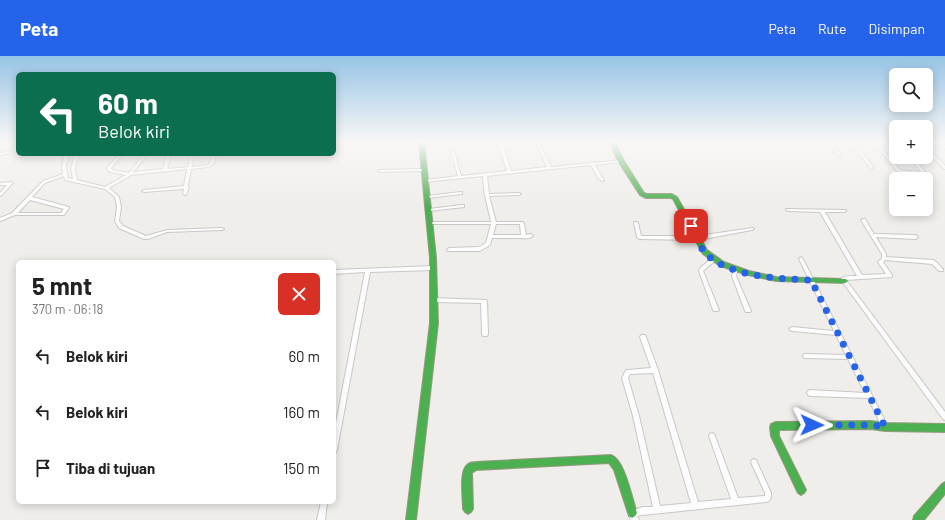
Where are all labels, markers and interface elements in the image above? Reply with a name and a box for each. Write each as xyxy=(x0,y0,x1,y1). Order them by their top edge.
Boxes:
text: Peta xyxy=(20,17,58,40)
text: Peta xyxy=(768,20,796,37)
text: Rute xyxy=(818,20,846,37)
text: Disimpan xyxy=(868,20,925,37)
map controls xyxy=(889,68,933,216)
button: search xyxy=(889,68,933,112)
text: 60 m xyxy=(98,86,158,120)
icon: left xyxy=(32,88,84,140)
text: Belok kiri xyxy=(98,120,170,142)
button: + xyxy=(889,120,933,164)
button: − xyxy=(889,172,933,216)
pin xyxy=(674,209,708,243)
icon: arrive xyxy=(680,215,702,237)
text: 5 mnt xyxy=(32,271,92,300)
button: close xyxy=(278,273,320,315)
text: 370 m · 06:18 xyxy=(32,301,103,317)
icon: left xyxy=(32,345,54,367)
text: Belok kiri xyxy=(66,347,128,365)
text: 60 m xyxy=(288,347,320,365)
icon: left xyxy=(32,401,54,423)
text: Belok kiri xyxy=(66,403,128,421)
text: 160 m xyxy=(283,403,320,421)
position arrow xyxy=(791,404,833,446)
icon: arrive xyxy=(32,457,54,479)
text: Tiba di tujuan xyxy=(66,459,155,477)
text: 150 m xyxy=(283,459,320,477)

